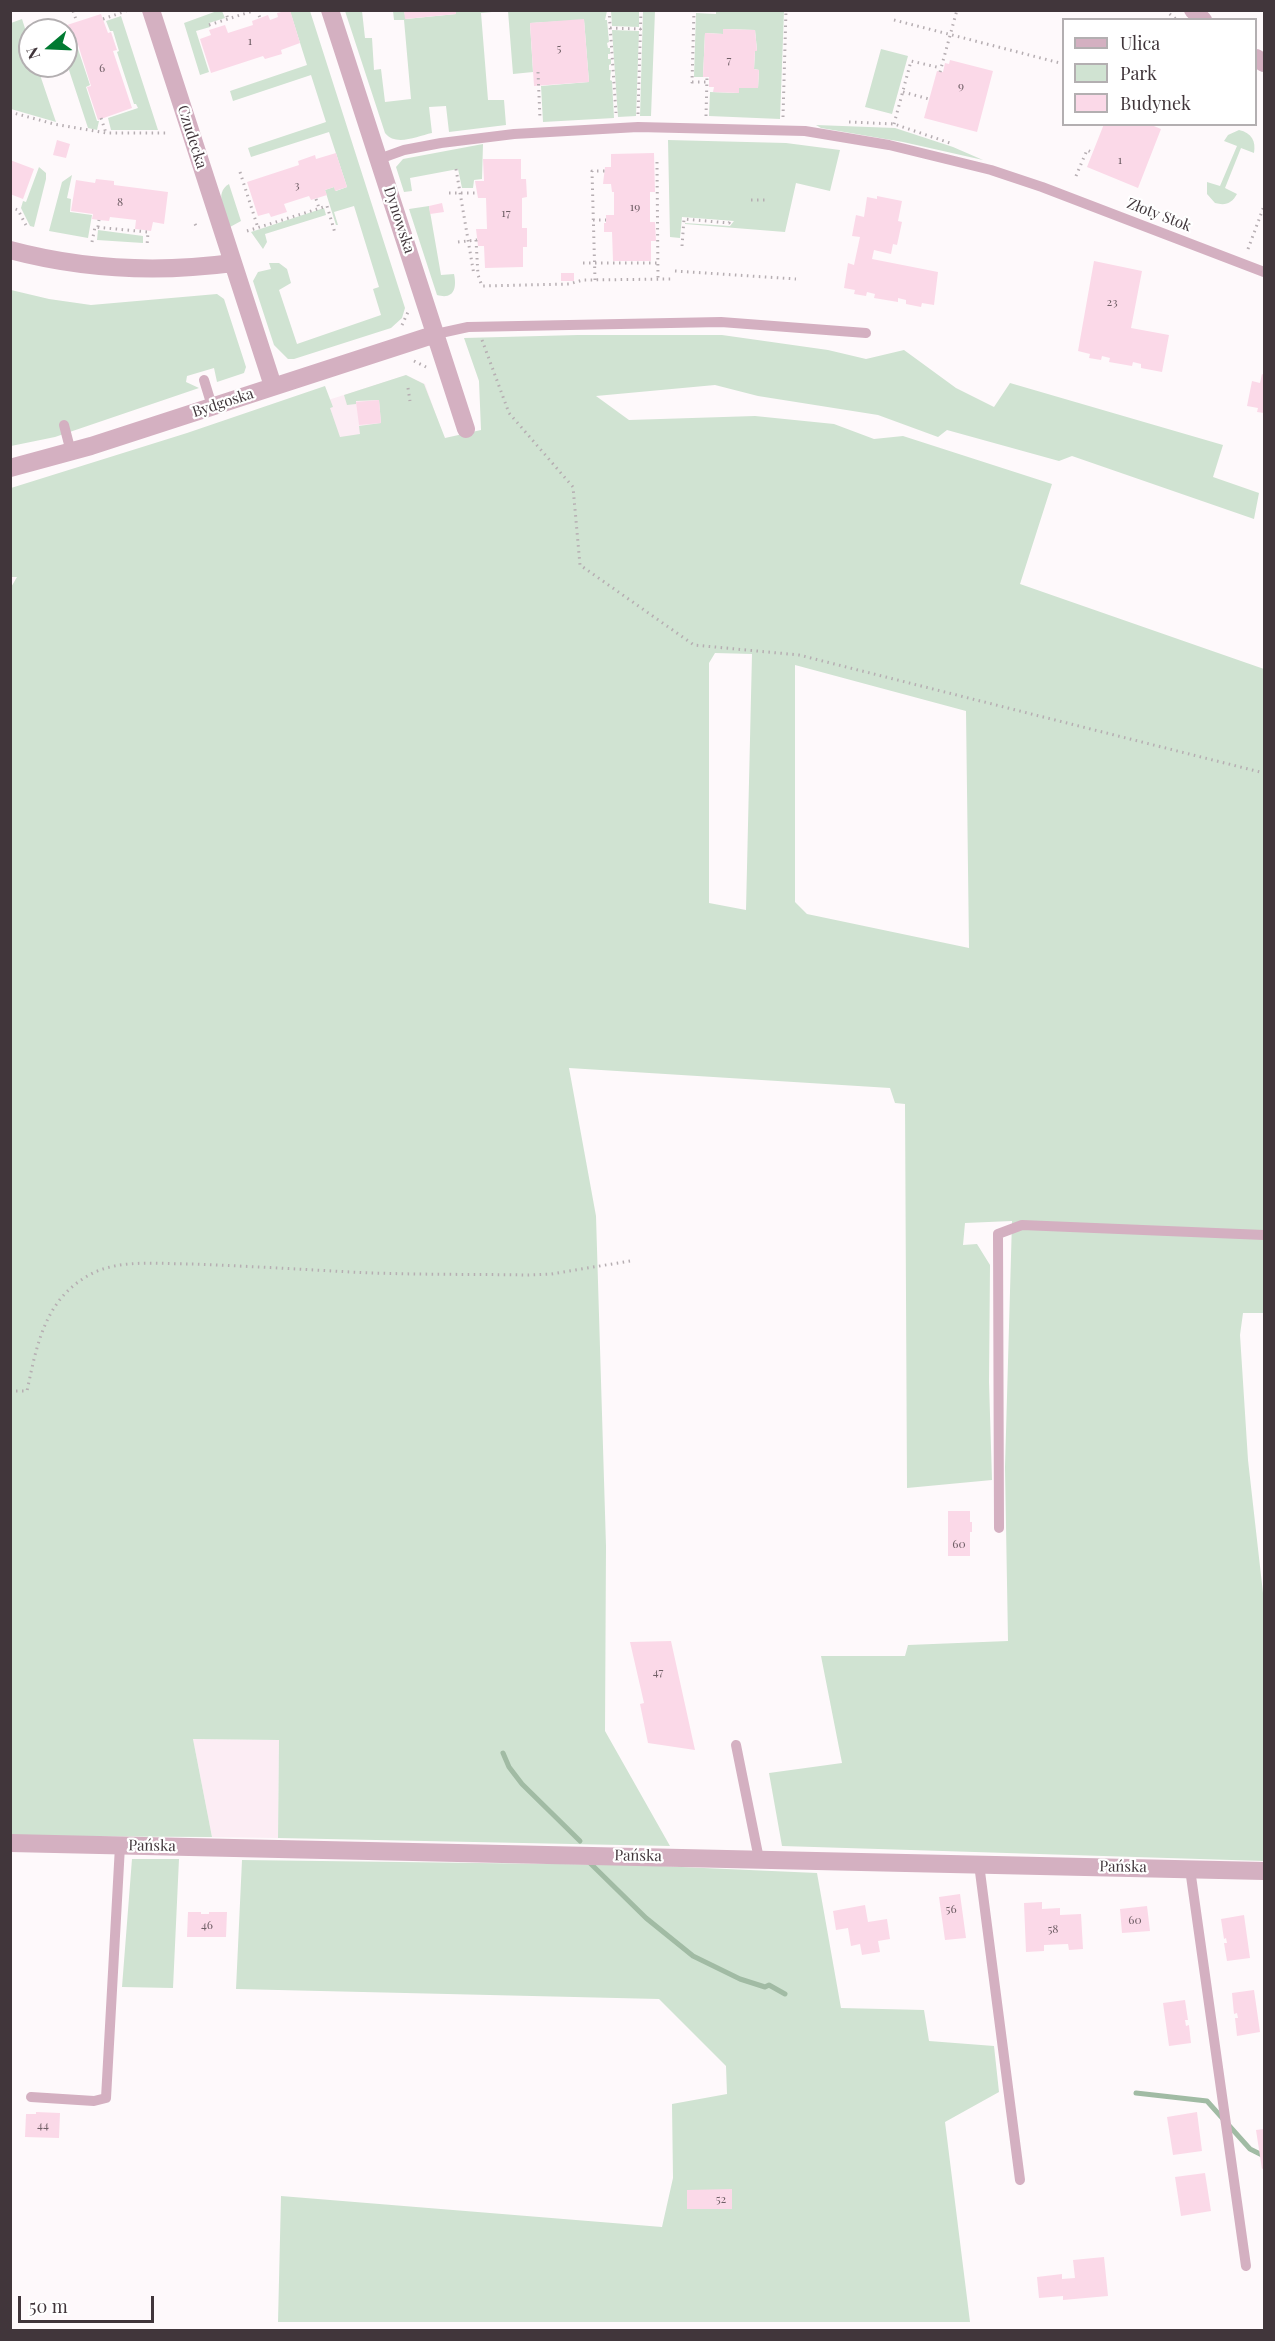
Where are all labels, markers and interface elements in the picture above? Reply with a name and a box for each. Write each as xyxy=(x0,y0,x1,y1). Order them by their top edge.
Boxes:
north arrow xyxy=(18,18,78,78)
legend xyxy=(1062,18,1257,126)
text: Ulica xyxy=(1120,31,1160,55)
house number: 1 xyxy=(248,34,252,48)
house number: 5 xyxy=(557,41,561,55)
text: N xyxy=(21,44,44,62)
house number: 7 xyxy=(727,53,731,67)
house number: 6 xyxy=(99,61,105,75)
text: Park xyxy=(1120,61,1157,85)
house number: 9 xyxy=(958,79,964,93)
text: Budynek xyxy=(1120,91,1191,115)
street label: Czudecka xyxy=(173,103,211,171)
house number: 1 xyxy=(1118,153,1122,167)
house number: 3 xyxy=(294,178,300,192)
street label: Dynowska xyxy=(380,184,418,256)
street label: Złoty Stok xyxy=(1124,194,1194,236)
house number: 8 xyxy=(117,195,123,209)
house number: 19 xyxy=(630,200,640,214)
house number: 17 xyxy=(501,206,511,220)
house number: 23 xyxy=(1106,295,1118,309)
street label: Bydgoska xyxy=(190,385,256,421)
house number: 60 xyxy=(952,1537,966,1551)
house number: 47 xyxy=(653,1665,663,1679)
street label: Pańska xyxy=(128,1837,176,1855)
street label: Pańska xyxy=(614,1847,662,1865)
street label: Pańska xyxy=(1099,1858,1147,1876)
house number: 56 xyxy=(945,1902,957,1916)
house number: 60 xyxy=(1128,1913,1142,1927)
house number: 46 xyxy=(201,1918,213,1932)
house number: 58 xyxy=(1047,1922,1059,1936)
house number: 44 xyxy=(37,2118,49,2132)
house number: 52 xyxy=(716,2192,726,2206)
scale bar xyxy=(21,2284,158,2322)
text: 50 m xyxy=(29,2294,68,2318)

